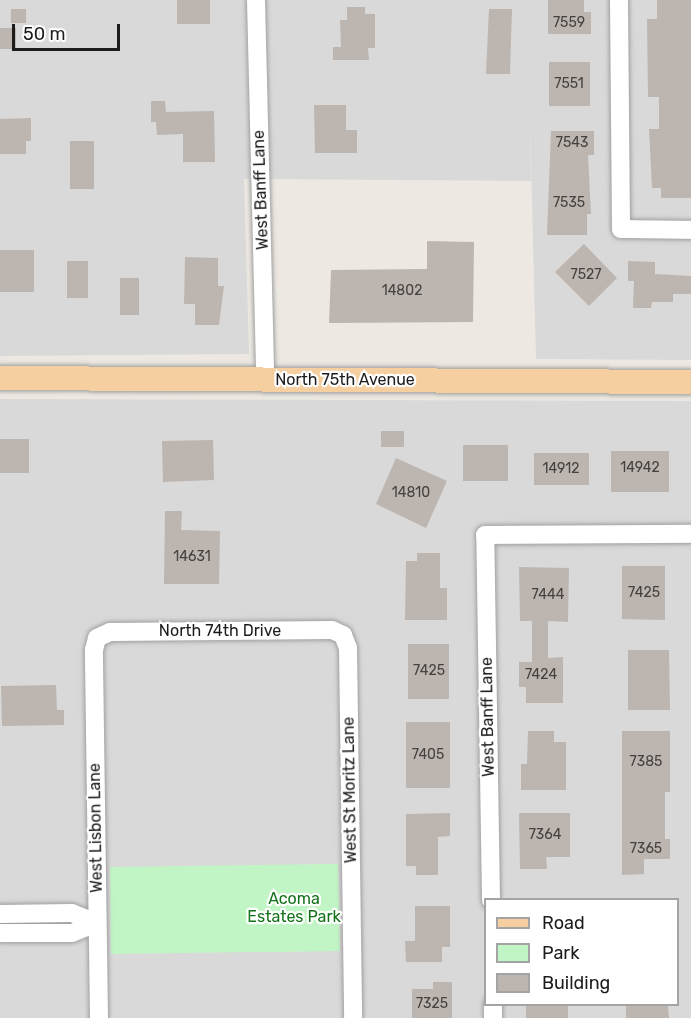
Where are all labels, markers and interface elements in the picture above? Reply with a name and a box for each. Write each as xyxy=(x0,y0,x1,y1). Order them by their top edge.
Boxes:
scale bar xyxy=(15,12,123,50)
house number: 7559 xyxy=(553,15,585,31)
text: 50 m xyxy=(23,23,66,45)
house number: 7551 xyxy=(554,76,584,92)
street label: West Banff Lane xyxy=(249,130,273,250)
house number: 7543 xyxy=(556,135,588,151)
house number: 7535 xyxy=(553,195,585,211)
house number: 7527 xyxy=(571,267,601,283)
house number: 14802 xyxy=(382,283,422,299)
street label: North 75th Avenue xyxy=(275,370,415,390)
house number: 14942 xyxy=(620,460,660,476)
house number: 14912 xyxy=(542,461,580,477)
house number: 14810 xyxy=(392,485,430,501)
house number: 14631 xyxy=(173,549,211,565)
house number: 7425 xyxy=(628,585,660,601)
house number: 7444 xyxy=(532,587,564,603)
street label: North 74th Drive xyxy=(159,621,281,641)
street label: West Banff Lane xyxy=(477,657,499,777)
house number: 7425 xyxy=(413,663,445,679)
house number: 7424 xyxy=(525,667,557,683)
street label: West St Moritz Lane xyxy=(339,717,361,863)
house number: 7405 xyxy=(412,747,444,763)
house number: 7385 xyxy=(630,754,662,770)
street label: West Lisbon Lane xyxy=(85,763,107,893)
house number: 7364 xyxy=(529,827,561,843)
house number: 7365 xyxy=(630,841,662,857)
park label: Acoma Estates Park xyxy=(247,889,341,927)
legend xyxy=(484,898,679,1006)
text: Road xyxy=(542,912,585,934)
text: Park xyxy=(542,942,579,964)
text: Building xyxy=(542,972,610,994)
house number: 7325 xyxy=(416,996,448,1012)

